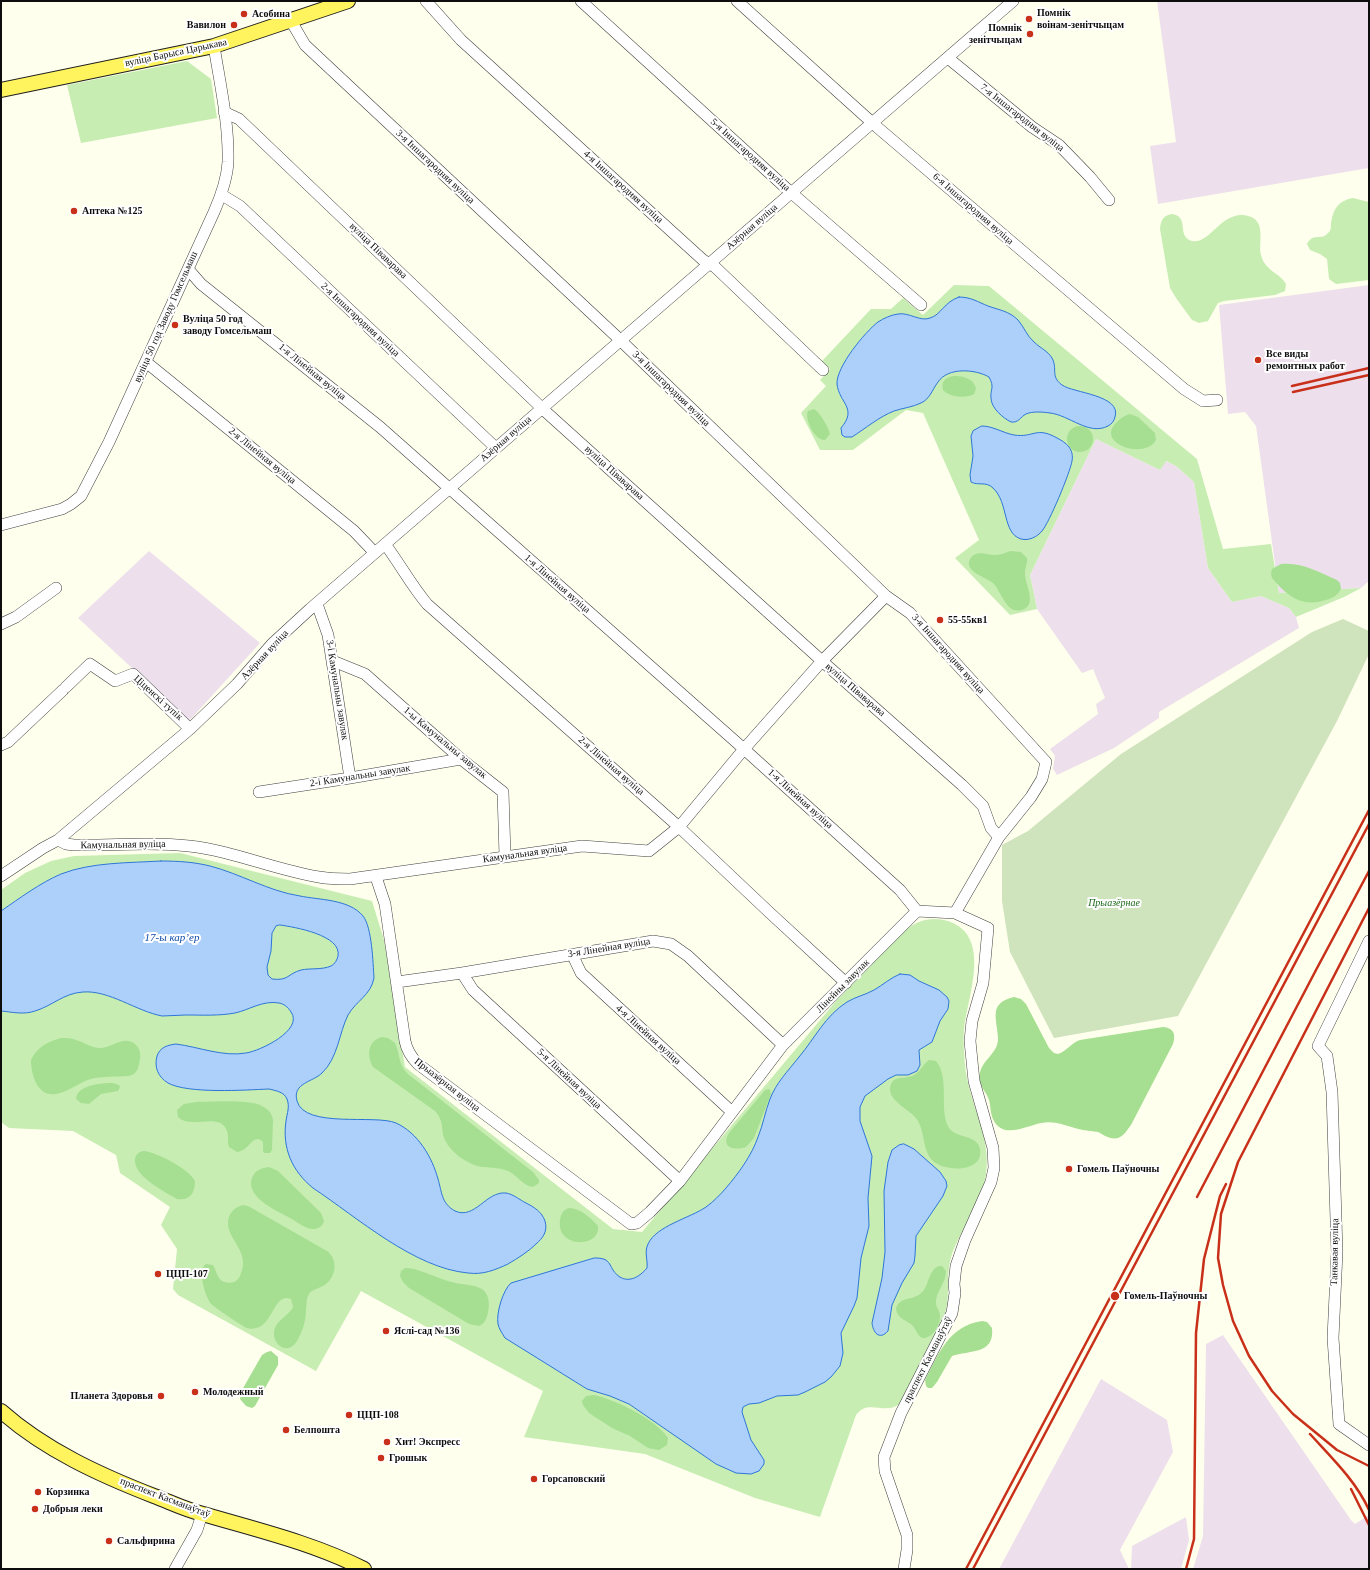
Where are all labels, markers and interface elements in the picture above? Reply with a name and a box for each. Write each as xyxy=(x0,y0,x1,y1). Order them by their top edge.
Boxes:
place label: Помнік воінам-зенітчыцам xyxy=(1037,7,1124,30)
place label: Асобина xyxy=(252,8,290,20)
marker: Асобина xyxy=(239,9,249,19)
marker: Помнік воінам-зенітчыцам xyxy=(1024,14,1034,24)
place label: Вавилон xyxy=(187,19,226,31)
marker: Вавилон xyxy=(229,20,239,30)
place label: Помнік зенітчыцам xyxy=(969,22,1022,46)
marker: Помнік зенітчыцам xyxy=(1025,29,1035,39)
street label: вуліца Барыса Царыкава xyxy=(124,36,228,70)
street label: 7-я Іншагародняя вуліца xyxy=(978,82,1066,154)
street label: 5-я Іншагародняя вуліца xyxy=(708,116,792,194)
street label: 3-я Іншагародняя вуліца xyxy=(393,127,477,207)
street label: 4-я Іншагародняя вуліца xyxy=(581,148,665,226)
street label: 6-я Іншагародняя вуліца xyxy=(930,171,1016,247)
street label: Азёрная вуліца xyxy=(724,201,780,253)
place label: Аптека №125 xyxy=(82,205,142,217)
marker: Аптека №125 xyxy=(69,206,79,216)
street label: вуліца Піваварава xyxy=(347,220,409,282)
street label: вуліца 50 год Заводу Гомсельмаш xyxy=(132,250,200,384)
street label: 2-я Іншагародняя вуліца xyxy=(318,280,402,360)
place label: Вуліца 50 год заводу Гомсельмаш xyxy=(183,313,272,336)
marker: Вуліца 50 год заводу Гомсельмаш xyxy=(170,320,180,330)
street label: 1-я Лінейная вуліца xyxy=(276,341,348,403)
place label: Все виды ремонтных работ xyxy=(1266,348,1345,372)
street label: 3-я Іншагародняя вуліца xyxy=(630,349,712,429)
marker: Все виды ремонтных работ xyxy=(1253,355,1263,365)
street label: Азёрная вуліца xyxy=(478,413,534,465)
street label: 2-я Лінейная вуліца xyxy=(226,425,298,487)
street label: вуліца Піваварава xyxy=(582,443,646,503)
street label: 1-я Лінейная вуліца xyxy=(522,552,592,616)
street label: 3-я Іншагародняя вуліца xyxy=(909,612,987,696)
place label: 55-55кв1 xyxy=(948,614,987,626)
marker: 55-55кв1 xyxy=(935,615,945,625)
street label: Азёрная вуліца xyxy=(239,628,291,682)
street label: 3-і Камунальны завулак xyxy=(323,639,351,741)
street label: вуліца Піваварава xyxy=(823,661,887,719)
street label: Ціценскі тупік xyxy=(131,673,185,723)
street label: 1-ы Камунальны завулак xyxy=(401,705,489,781)
street label: 2-я Лінейная вуліца xyxy=(576,734,646,798)
street label: 2-і Камунальны завулак xyxy=(309,762,411,790)
street label: 1-я Лінейная вуліца xyxy=(765,767,835,831)
street label: Камунальная вуліца xyxy=(80,838,166,852)
street label: Камунальная вуліца xyxy=(482,842,568,866)
park label: Прыазёрнае xyxy=(1088,897,1140,909)
water label: 17-ы кар’ер xyxy=(145,931,199,945)
street label: 3-я Лінейная вуліца xyxy=(567,936,651,960)
street label: Лінейны завулак xyxy=(814,957,872,1015)
street label: 4-я Лінейная вуліца xyxy=(613,1003,683,1067)
street label: 5-я Лінейная вуліца xyxy=(534,1046,604,1112)
street label: Прыазёрная вуліца xyxy=(412,1056,482,1114)
place label: Гомель Паўночны xyxy=(1077,1163,1159,1175)
marker: Гомель Паўночны xyxy=(1064,1164,1074,1174)
street label: Танкавая вуліца xyxy=(1328,1218,1342,1286)
place label: ЦЦП-107 xyxy=(166,1268,208,1280)
marker: ЦЦП-107 xyxy=(153,1269,163,1279)
marker: Гомель-Паўночны xyxy=(1109,1290,1121,1302)
place label: Гомель-Паўночны xyxy=(1124,1290,1207,1302)
street label: праспект Касманаўтаў xyxy=(901,1315,955,1405)
place label: Яслі-сад №136 xyxy=(394,1325,460,1337)
marker: Яслі-сад №136 xyxy=(381,1326,391,1336)
place label: Молодежный xyxy=(203,1386,264,1398)
marker: Молодежный xyxy=(190,1387,200,1397)
place label: Планета Здоровья xyxy=(70,1390,153,1402)
marker: Планета Здоровья xyxy=(156,1391,166,1401)
place label: ЦЦП-108 xyxy=(357,1409,399,1421)
marker: ЦЦП-108 xyxy=(344,1410,354,1420)
place label: Белпошта xyxy=(294,1424,340,1436)
marker: Белпошта xyxy=(281,1425,291,1435)
place label: Хит! Экспресс xyxy=(395,1436,460,1448)
marker: Хит! Экспресс xyxy=(382,1437,392,1447)
place label: Грошык xyxy=(389,1452,427,1464)
marker: Грошык xyxy=(376,1453,386,1463)
place label: Горсаповский xyxy=(542,1473,605,1485)
marker: Горсаповский xyxy=(529,1474,539,1484)
street label: праспект Касманаўтаў xyxy=(118,1475,212,1521)
place label: Корзинка xyxy=(46,1486,90,1498)
marker: Корзинка xyxy=(33,1487,43,1497)
place label: Добрыя леки xyxy=(43,1503,103,1515)
marker: Добрыя леки xyxy=(30,1504,40,1514)
place label: Сальфирина xyxy=(117,1535,175,1547)
marker: Сальфирина xyxy=(104,1536,114,1546)

